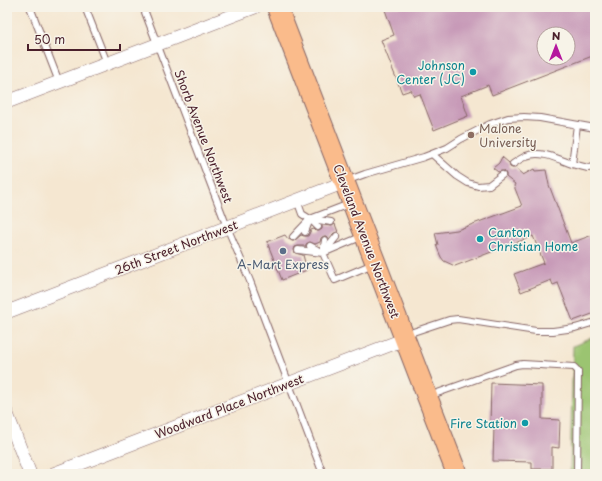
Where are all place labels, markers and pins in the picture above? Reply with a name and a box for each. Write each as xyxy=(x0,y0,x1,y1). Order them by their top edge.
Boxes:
place label: Johnson Center (JC) xyxy=(396,56,465,88)
marker: Johnson Center (JC) xyxy=(468,67,478,77)
place label: Malone University xyxy=(479,119,537,151)
marker: Malone University xyxy=(466,130,476,140)
place label: Canton Christian Home xyxy=(488,223,578,255)
marker: Canton Christian Home xyxy=(475,234,485,244)
marker: A-Mart Express xyxy=(278,246,288,256)
place label: A-Mart Express xyxy=(237,255,329,273)
place label: Fire Station xyxy=(450,414,517,432)
marker: Fire Station xyxy=(520,418,530,428)

